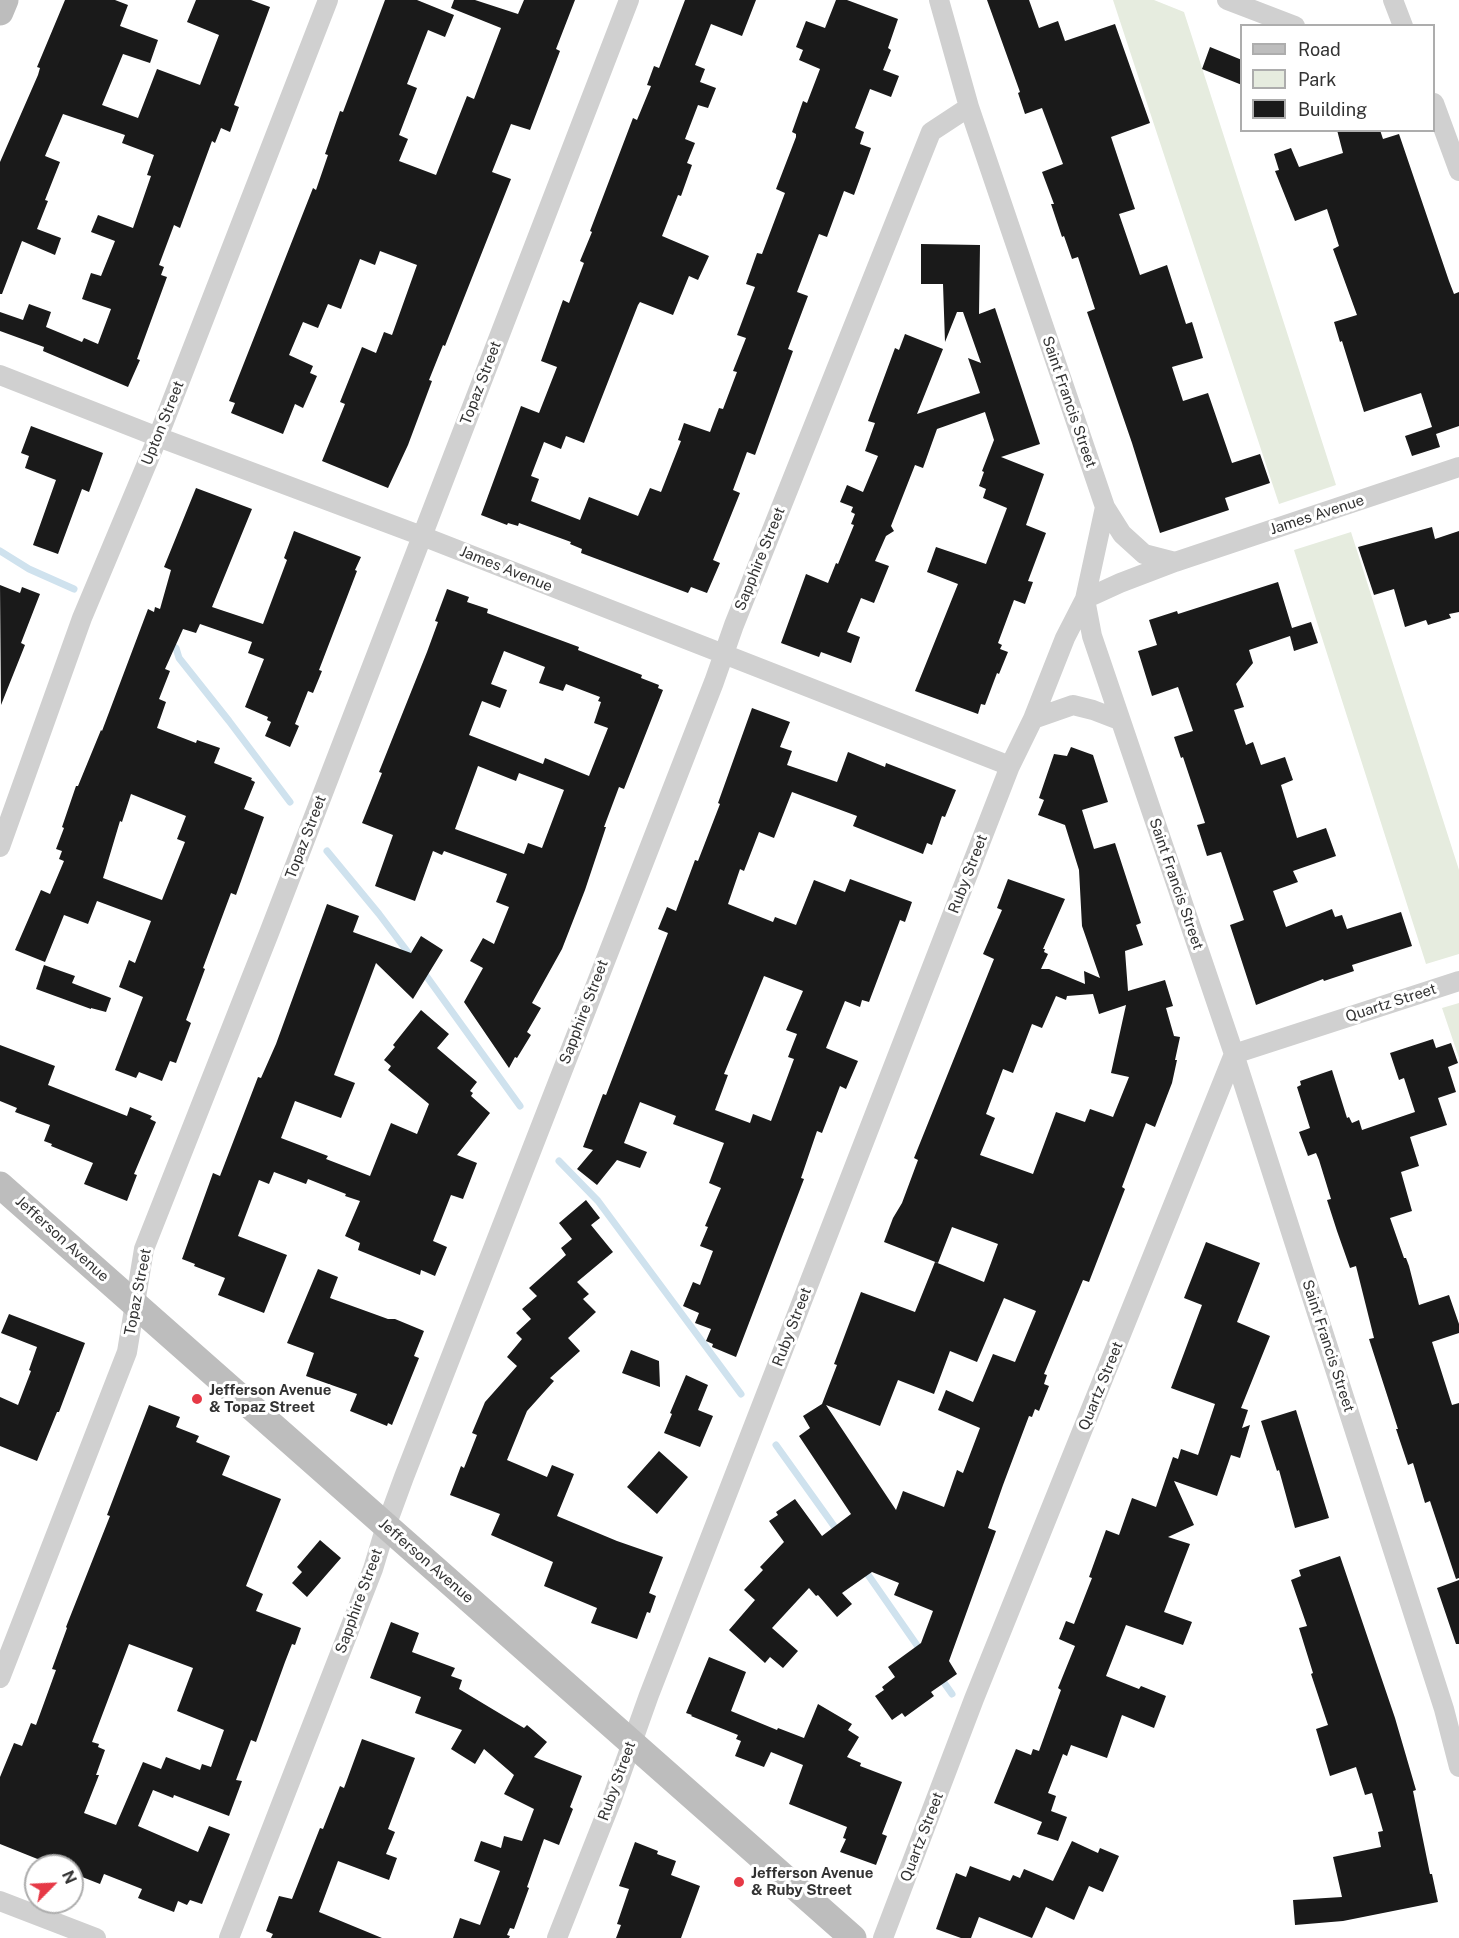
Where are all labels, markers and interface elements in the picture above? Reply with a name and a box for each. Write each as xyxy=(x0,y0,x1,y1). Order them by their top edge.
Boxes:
legend xyxy=(1240,24,1435,132)
text: Road xyxy=(1298,39,1341,60)
text: Park xyxy=(1298,69,1336,90)
text: Building xyxy=(1298,99,1367,120)
street label: Saint Francis Street xyxy=(1038,334,1100,470)
street label: Topaz Street xyxy=(457,339,505,427)
street label: Upton Street xyxy=(138,378,188,468)
street label: James Avenue xyxy=(1267,491,1367,539)
street label: Sapphire Street xyxy=(731,504,789,614)
street label: James Avenue xyxy=(457,542,555,596)
street label: Topaz Street xyxy=(282,793,330,881)
street label: Saint Francis Street xyxy=(1145,816,1207,952)
street label: Ruby Street xyxy=(945,832,991,916)
street label: Sapphire Street xyxy=(556,957,612,1067)
street label: Quartz Street xyxy=(1343,980,1439,1026)
street label: Jefferson Avenue xyxy=(12,1192,112,1286)
street label: Topaz Street xyxy=(121,1247,155,1337)
street label: Saint Francis Street xyxy=(1298,1278,1358,1414)
street label: Ruby Street xyxy=(769,1285,815,1369)
street label: Quartz Street xyxy=(1075,1339,1127,1433)
place label: Jefferson Avenue & Topaz Street xyxy=(209,1381,331,1416)
marker: Jefferson Avenue & Topaz Street xyxy=(190,1392,204,1406)
street label: Jefferson Avenue xyxy=(375,1515,477,1607)
street label: Sapphire Street xyxy=(332,1546,386,1656)
street label: Ruby Street xyxy=(594,1739,640,1823)
street label: Quartz Street xyxy=(897,1790,947,1884)
north arrow xyxy=(24,1854,84,1914)
place label: Jefferson Avenue & Ruby Street xyxy=(751,1864,873,1899)
text: N xyxy=(58,1868,80,1887)
marker: Jefferson Avenue & Ruby Street xyxy=(732,1875,746,1889)

